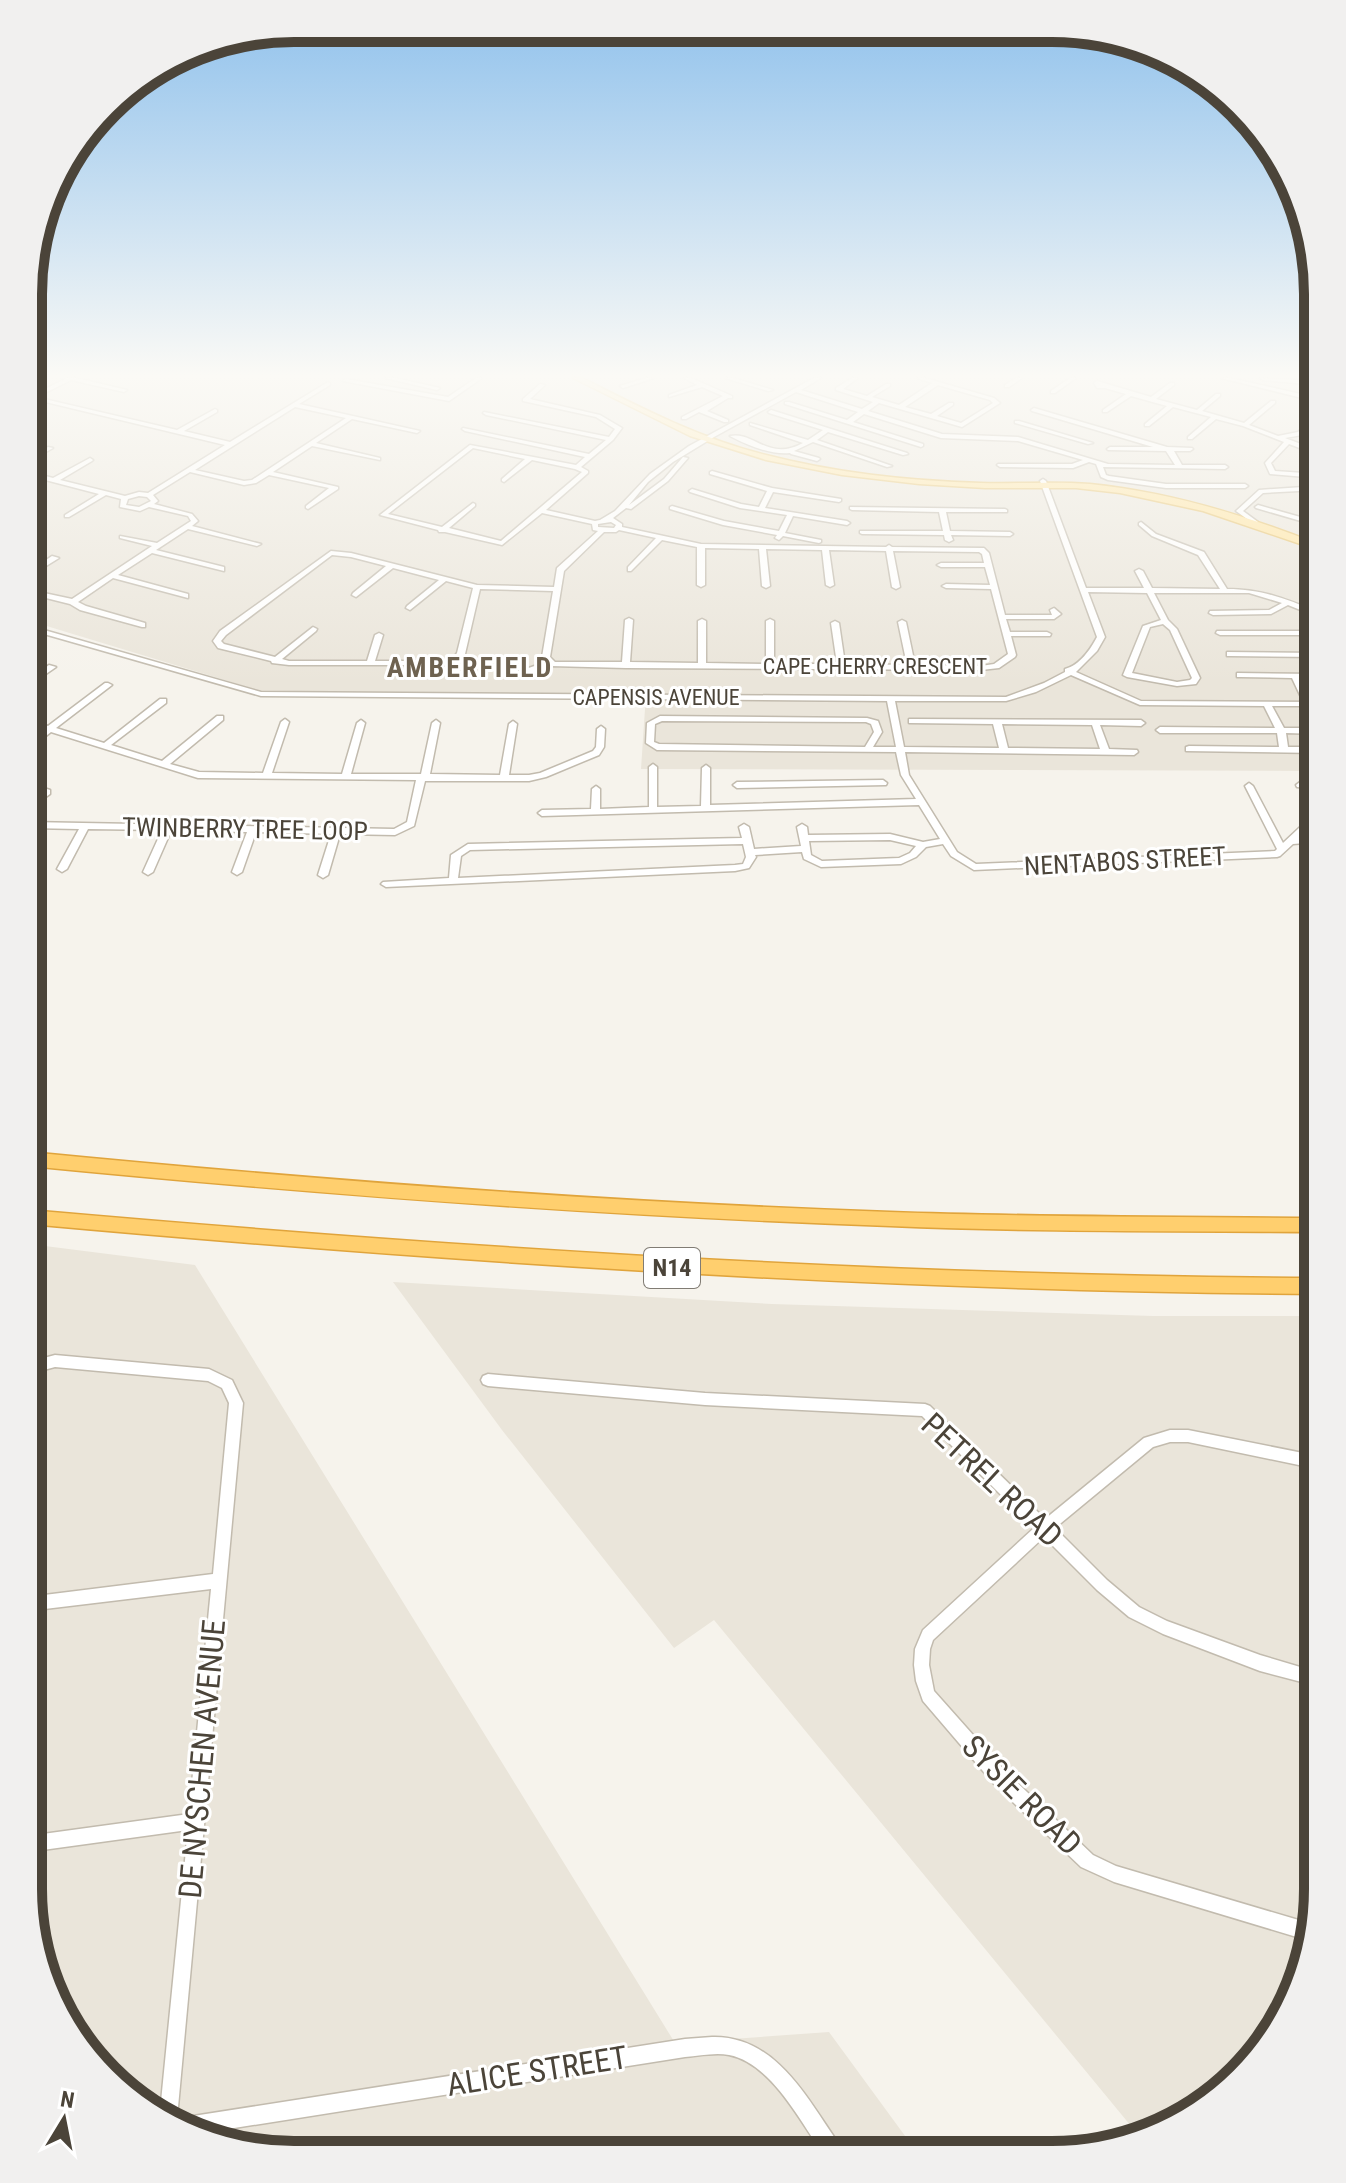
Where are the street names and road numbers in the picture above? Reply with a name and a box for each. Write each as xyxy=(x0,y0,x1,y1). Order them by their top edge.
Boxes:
street label: CAPE CHERRY CRESCENT xyxy=(763,654,987,679)
street label: CAPENSIS AVENUE xyxy=(572,685,740,710)
street label: TWINBERRY TREE LOOP xyxy=(122,812,368,846)
street label: NENTABOS STREET xyxy=(1023,841,1227,881)
road number: N14 xyxy=(644,1248,700,1288)
street label: PETREL ROAD xyxy=(914,1405,1070,1555)
street label: DE NYSCHEN AVENUE xyxy=(171,1618,233,1900)
street label: SYSIE ROAD xyxy=(954,1727,1090,1863)
street label: ALICE STREET xyxy=(444,2038,630,2104)

